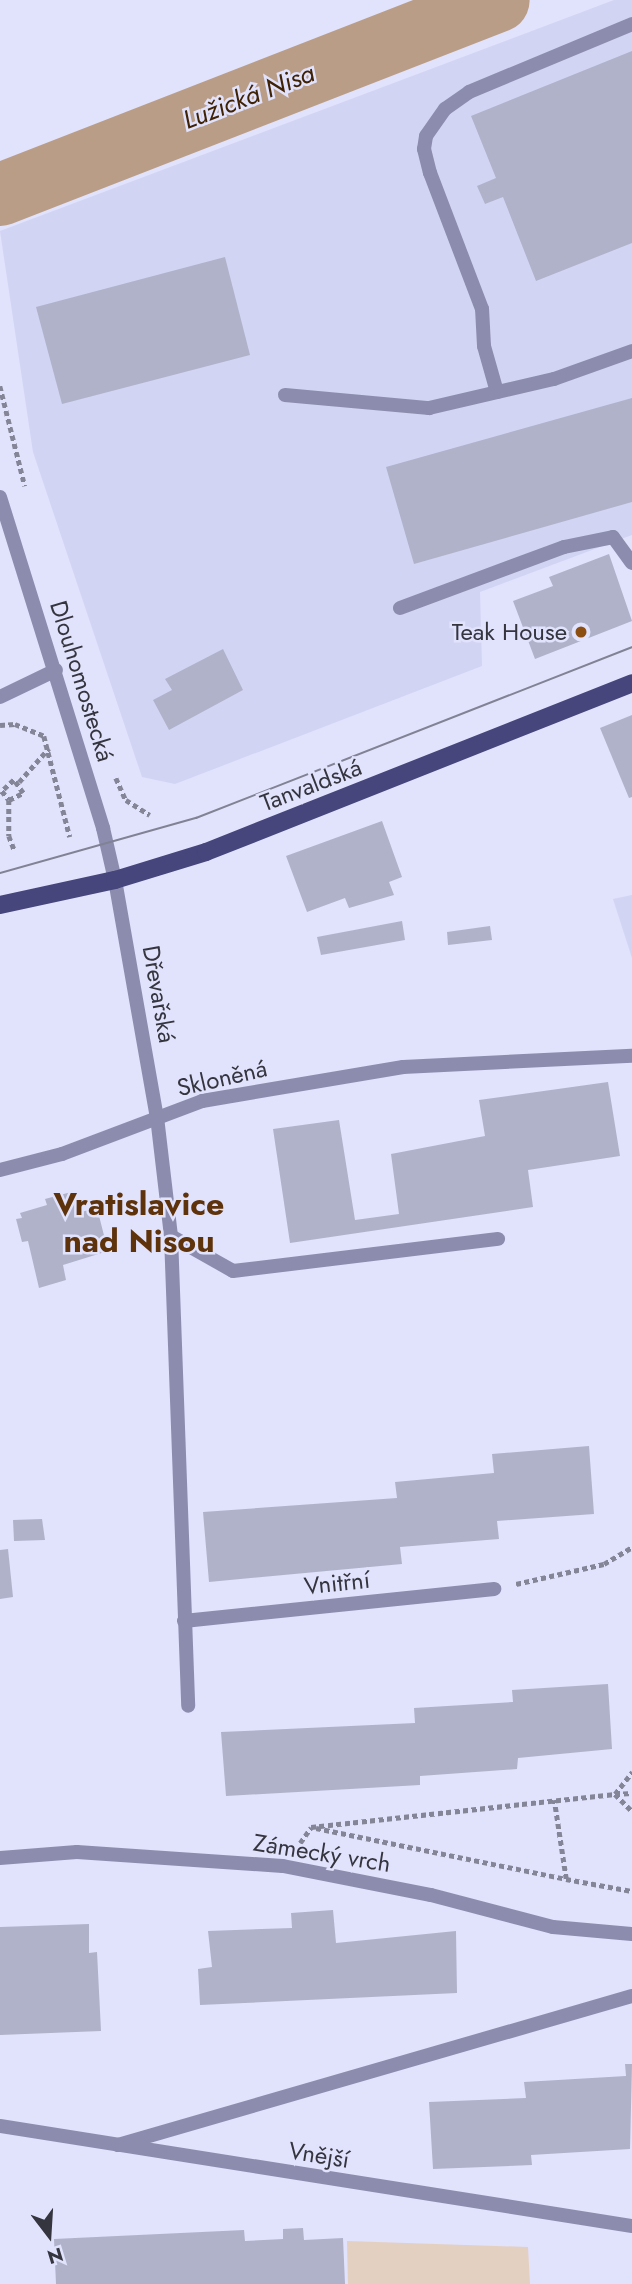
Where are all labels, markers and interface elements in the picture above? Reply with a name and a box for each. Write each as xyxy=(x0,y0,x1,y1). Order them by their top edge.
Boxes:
water label: Lužická Nisa xyxy=(179,58,319,136)
street label: Dlouhomostecká xyxy=(44,597,120,765)
place label: Teak House xyxy=(452,618,567,646)
marker: Teak House xyxy=(573,624,589,640)
street label: Tanvaldská xyxy=(256,753,366,817)
street label: Dřevařská xyxy=(136,943,182,1045)
street label: Skloněná xyxy=(174,1054,270,1102)
district label: Vratislavice nad Nisou xyxy=(54,1186,224,1261)
street label: Vnitřní xyxy=(303,1565,371,1601)
street label: Zámecký vrch xyxy=(251,1828,393,1878)
street label: Vnější xyxy=(287,2136,351,2174)
north arrow xyxy=(14,2200,84,2270)
text: N xyxy=(44,2240,66,2271)

